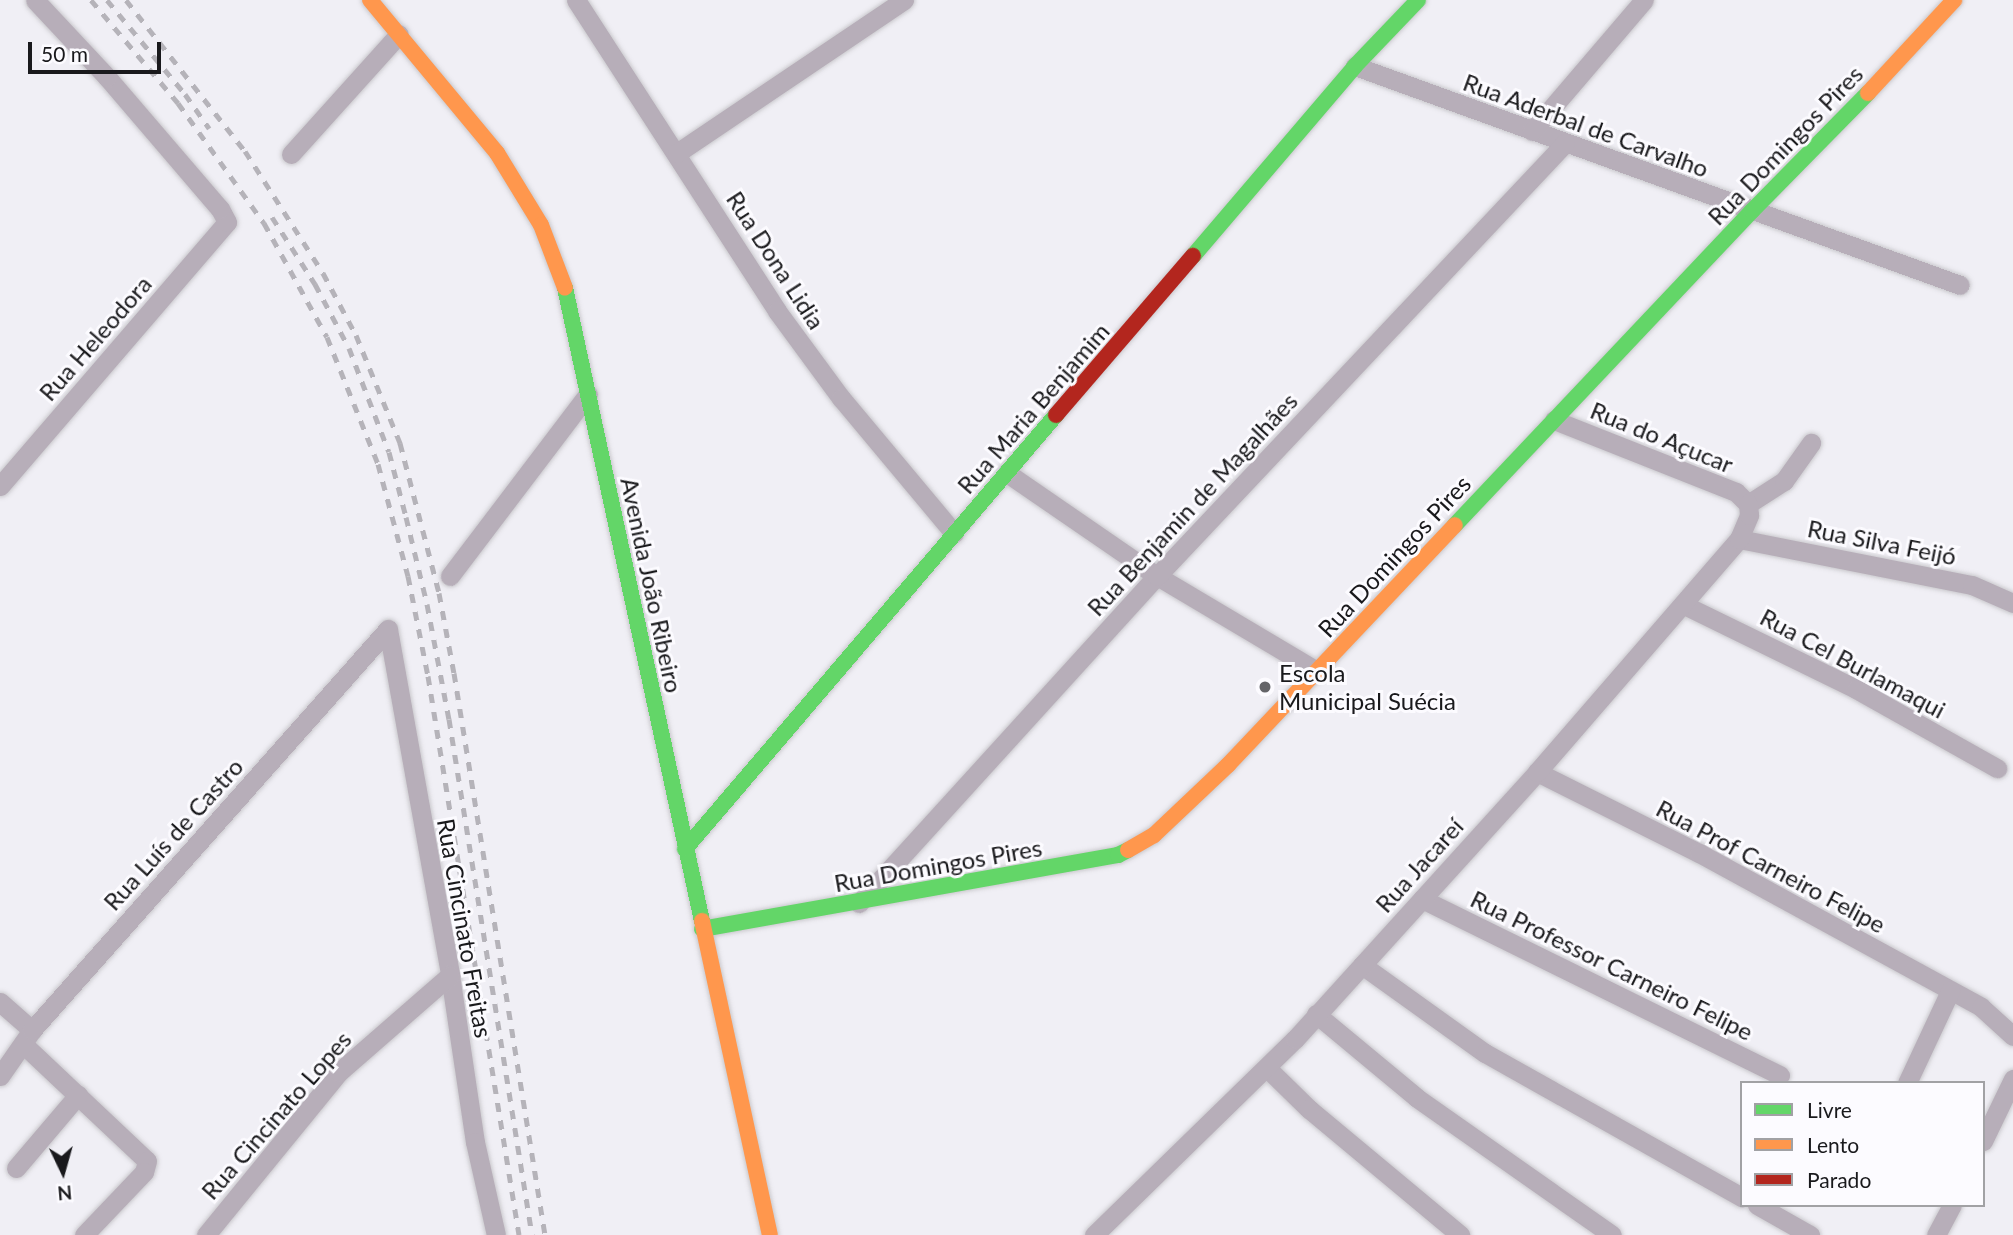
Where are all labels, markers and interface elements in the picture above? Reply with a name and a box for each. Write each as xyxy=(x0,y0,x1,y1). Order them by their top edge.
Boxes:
scale bar xyxy=(32,28,164,72)
text: 50 m xyxy=(41,41,88,66)
street label: Rua Domingos Pires xyxy=(1702,59,1868,231)
street label: Rua Aderbal de Carvalho xyxy=(1459,67,1713,183)
street label: Rua Dona Lidia xyxy=(721,186,831,334)
street label: Rua Heleodora xyxy=(33,270,157,406)
street label: Rua Maria Benjamim xyxy=(951,317,1115,499)
street label: Rua Benjamin de Magalhães xyxy=(1081,386,1303,622)
street label: Rua do Açucar xyxy=(1586,395,1738,479)
street label: Rua Domingos Pires xyxy=(1312,469,1476,643)
street label: Avenida João Ribeiro xyxy=(615,474,689,696)
street label: Rua Silva Feijó xyxy=(1805,513,1959,571)
street label: Rua Cel Burlamaqui xyxy=(1756,602,1950,724)
place label: Escola Municipal Suécia xyxy=(1279,659,1456,715)
marker: Escola Municipal Suécia xyxy=(1257,679,1273,695)
street label: Rua Luís de Castro xyxy=(97,752,249,916)
street label: Rua Prof Carneiro Felipe xyxy=(1651,793,1891,939)
street label: Rua Jacareí xyxy=(1369,812,1469,918)
street label: Rua Cincinato Freitas xyxy=(432,816,498,1040)
street label: Rua Domingos Pires xyxy=(832,833,1044,897)
street label: Rua Professor Carneiro Felipe xyxy=(1466,884,1758,1046)
street label: Rua Cincinato Lopes xyxy=(195,1025,357,1205)
legend xyxy=(1740,1081,1985,1207)
text: Livre xyxy=(1807,1097,1852,1122)
text: Lento xyxy=(1807,1132,1859,1157)
north arrow xyxy=(28,1137,98,1207)
text: Parado xyxy=(1807,1167,1871,1192)
text: N xyxy=(57,1181,73,1206)

